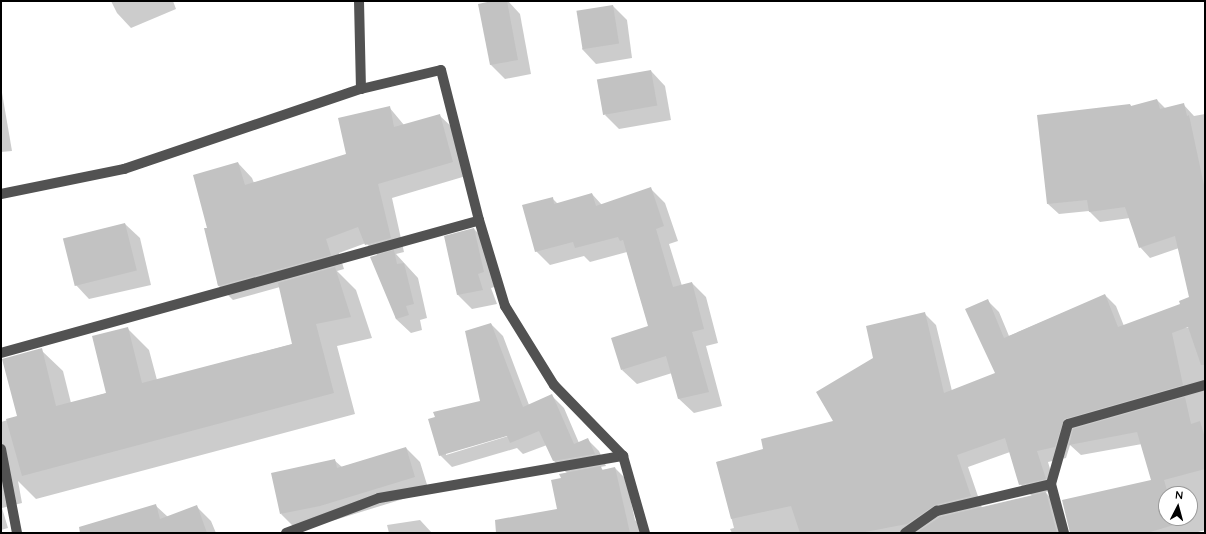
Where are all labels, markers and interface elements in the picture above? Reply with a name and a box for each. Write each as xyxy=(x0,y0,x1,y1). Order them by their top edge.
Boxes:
north arrow xyxy=(1158,486,1198,526)
text: N xyxy=(1174,488,1184,502)

